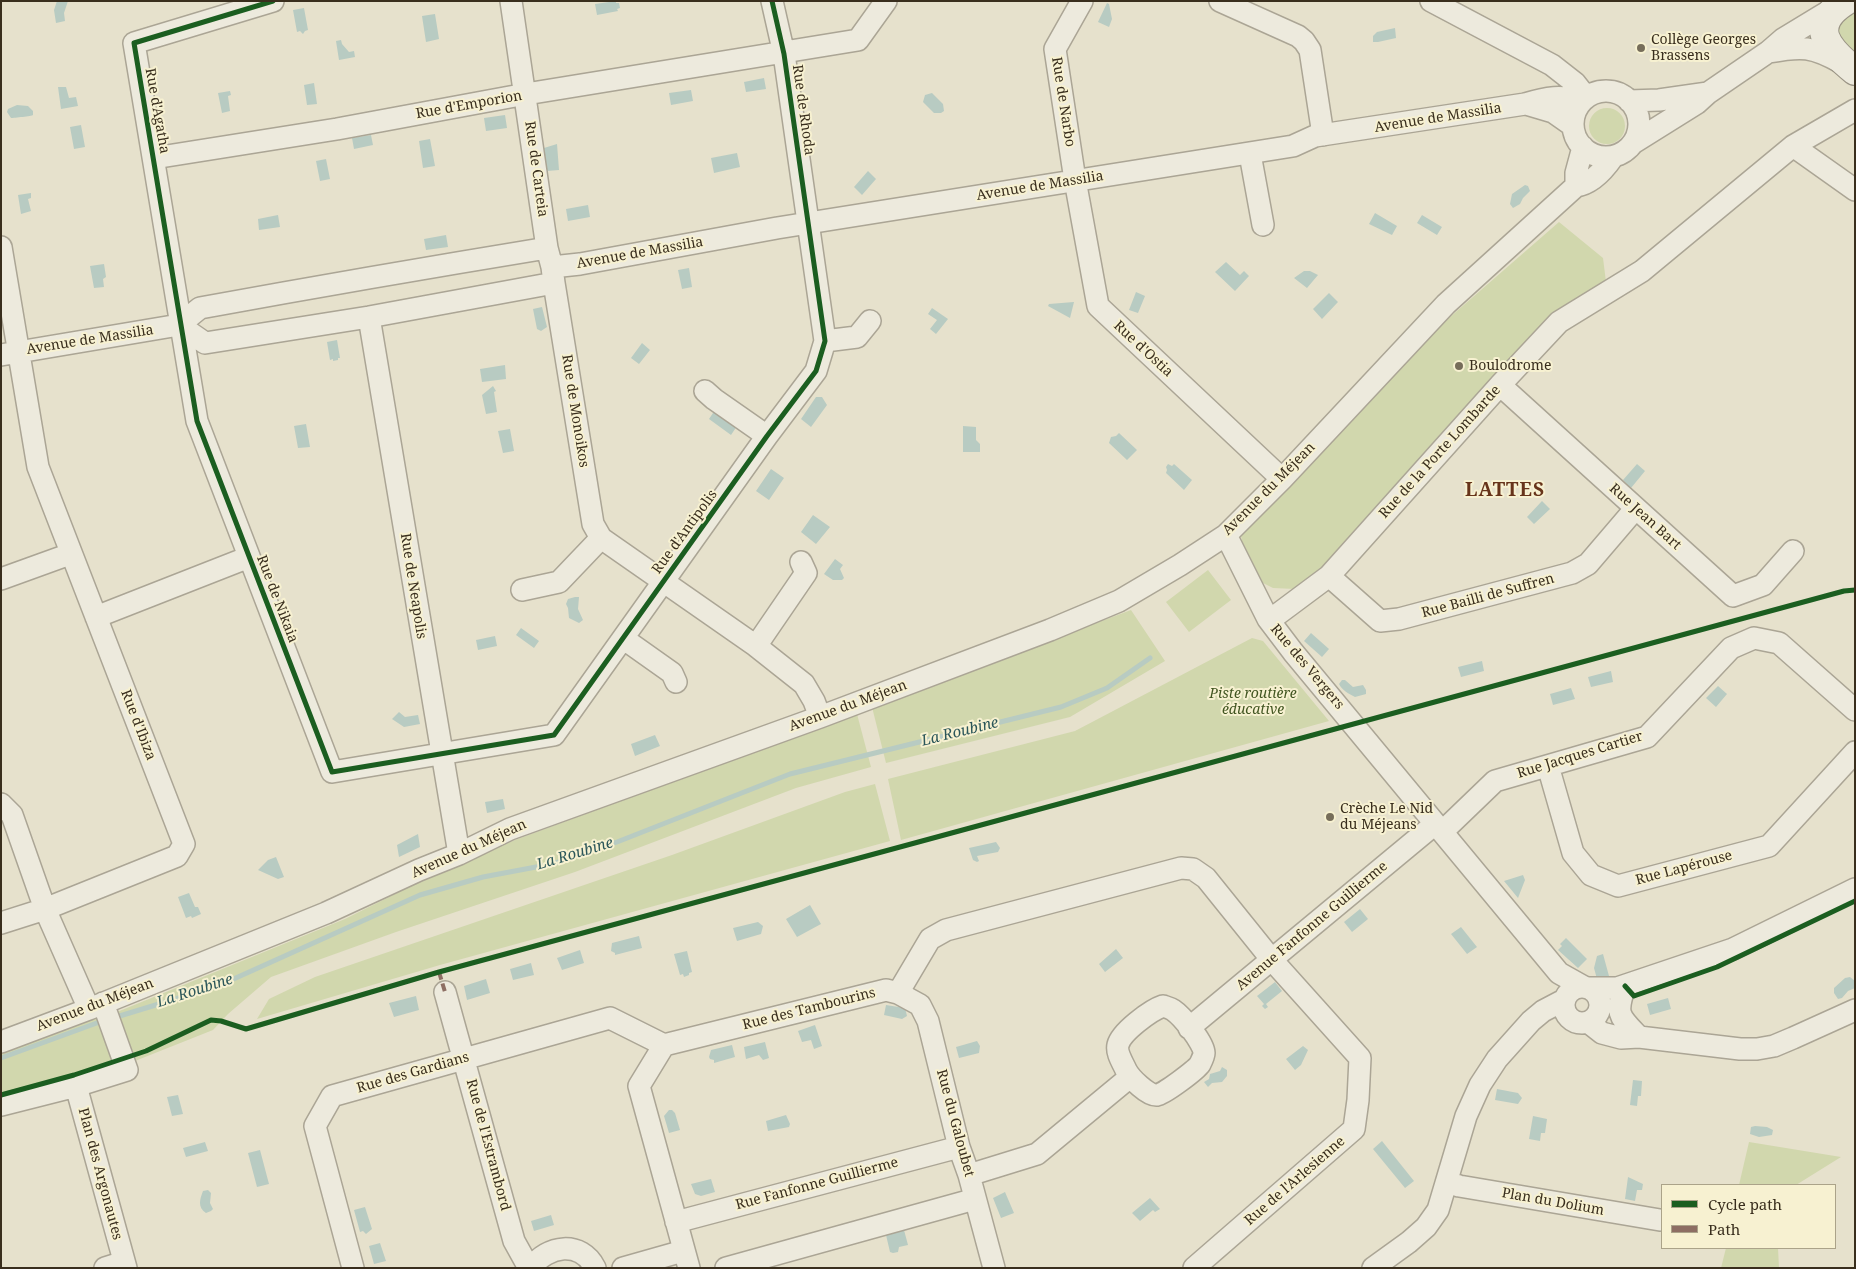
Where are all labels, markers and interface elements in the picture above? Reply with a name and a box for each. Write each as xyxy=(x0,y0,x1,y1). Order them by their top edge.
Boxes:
place label: Collège Georges Brassens xyxy=(1651,32,1756,64)
marker: Collège Georges Brassens xyxy=(1635,42,1647,54)
street label: Rue de Narbo xyxy=(1048,56,1078,148)
street label: Rue de Rhoda xyxy=(788,63,818,157)
street label: Rue d'Agatha xyxy=(141,67,173,155)
street label: Rue d'Emporion xyxy=(415,87,523,123)
street label: Avenue de Massilia xyxy=(1373,100,1503,136)
street label: Rue de Carteia xyxy=(521,120,551,218)
street label: Avenue de Massilia xyxy=(975,168,1105,204)
street label: Avenue de Massilia xyxy=(575,234,705,272)
street label: Rue d'Ostia xyxy=(1110,317,1176,381)
street label: Avenue de Massilia xyxy=(25,322,155,358)
street label: Rue de Monoikos xyxy=(558,353,592,469)
place label: Boulodrome xyxy=(1469,358,1552,374)
marker: Boulodrome xyxy=(1453,360,1465,372)
street label: Rue de la Porte Lombarde xyxy=(1376,382,1504,522)
street label: Avenue du Méjean xyxy=(1219,439,1319,539)
district label: LATTES xyxy=(1464,480,1546,502)
street label: Rue Jean Bart xyxy=(1606,480,1684,554)
street label: Rue d'Antipolis xyxy=(649,487,721,577)
street label: Rue de Neapolis xyxy=(396,532,430,640)
street label: Rue de Nikaia xyxy=(253,553,301,645)
street label: Rue Bailli de Suffren xyxy=(1420,570,1556,622)
street label: Rue des Vergers xyxy=(1267,621,1347,713)
street label: Avenue du Méjean xyxy=(787,677,909,735)
park label: Piste routière éducative xyxy=(1209,686,1297,719)
street label: Rue d'Ibiza xyxy=(117,687,159,763)
water label: La Roubine xyxy=(920,714,1000,750)
street label: Rue Jacques Cartier xyxy=(1515,728,1645,782)
place label: Crèche Le Nid du Méjeans xyxy=(1340,801,1433,834)
marker: Crèche Le Nid du Méjeans xyxy=(1324,811,1336,823)
street label: Avenue du Méjean xyxy=(409,816,529,882)
water label: La Roubine xyxy=(535,834,615,874)
street label: Rue Lapérouse xyxy=(1634,847,1734,889)
street label: Avenue Fanfonne Guillierme xyxy=(1233,858,1391,994)
water label: La Roubine xyxy=(155,970,235,1012)
street label: Avenue du Méjean xyxy=(34,975,156,1035)
street label: Rue des Tambourins xyxy=(741,984,877,1034)
street label: Rue des Gardians xyxy=(355,1049,471,1097)
street label: Rue du Galoubet xyxy=(933,1067,977,1179)
street label: Rue de l'Estrambord xyxy=(462,1077,514,1213)
street label: Plan des Argonautes xyxy=(74,1106,126,1242)
street label: Rue de l'Arlesienne xyxy=(1241,1133,1349,1229)
street label: Rue Fanfonne Guillierme xyxy=(734,1154,900,1214)
legend xyxy=(1661,1184,1836,1249)
street label: Plan du Dolium xyxy=(1500,1185,1606,1219)
text: Cycle path xyxy=(1708,1194,1782,1214)
text: Path xyxy=(1708,1219,1740,1239)

